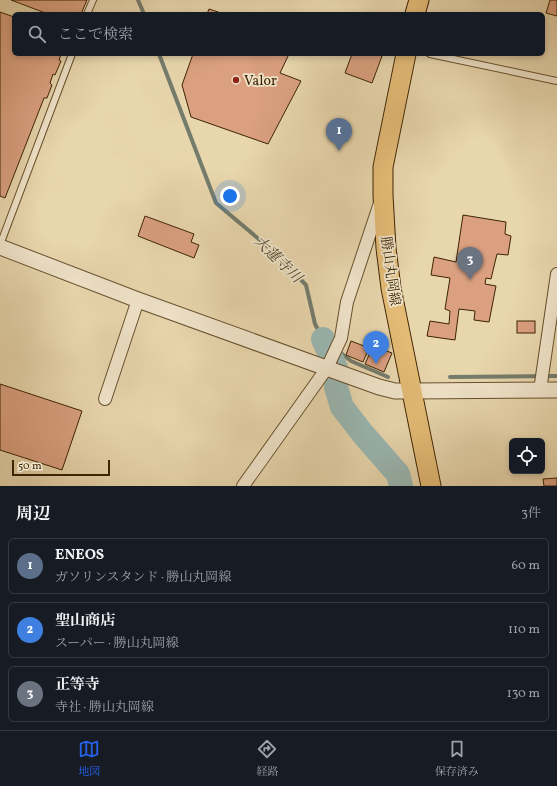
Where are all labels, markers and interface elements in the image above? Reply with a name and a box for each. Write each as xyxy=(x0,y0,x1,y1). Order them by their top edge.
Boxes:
search box xyxy=(12,12,545,56)
icon: search xyxy=(26,23,48,45)
text: ここで検索 xyxy=(58,25,133,46)
place label: Valor xyxy=(244,72,277,91)
marker: Valor xyxy=(231,75,241,85)
pin: 1 xyxy=(326,118,352,151)
your location xyxy=(220,186,240,206)
water label: 大蓮寺川 xyxy=(248,232,307,290)
street label: 勝山丸岡線 xyxy=(375,235,404,307)
pin: 3 xyxy=(457,247,483,280)
pin: 2 xyxy=(363,331,389,364)
map controls xyxy=(509,438,545,474)
button: locate xyxy=(509,438,545,474)
scale bar xyxy=(12,458,110,477)
text: 50 m xyxy=(18,459,42,474)
text: 周辺 xyxy=(16,503,50,526)
text: 3件 xyxy=(521,505,541,523)
text: ENEOS xyxy=(55,545,104,566)
text: 1 xyxy=(27,557,33,575)
text: 60 m xyxy=(512,557,540,575)
text: ガソリンスタンド · 勝山丸岡線 xyxy=(55,569,231,587)
text: 聖山商店 xyxy=(55,611,115,632)
text: 2 xyxy=(27,621,33,639)
text: 110 m xyxy=(508,621,540,639)
text: スーパー · 勝山丸岡線 xyxy=(55,635,178,653)
text: 正等寺 xyxy=(55,675,100,696)
text: 3 xyxy=(27,685,33,703)
text: 130 m xyxy=(507,685,540,703)
text: 寺社 · 勝山丸岡線 xyxy=(55,699,154,717)
tab: 地図 xyxy=(78,738,100,780)
tab: 経路 xyxy=(256,738,278,780)
tab: 保存済み xyxy=(435,738,479,780)

